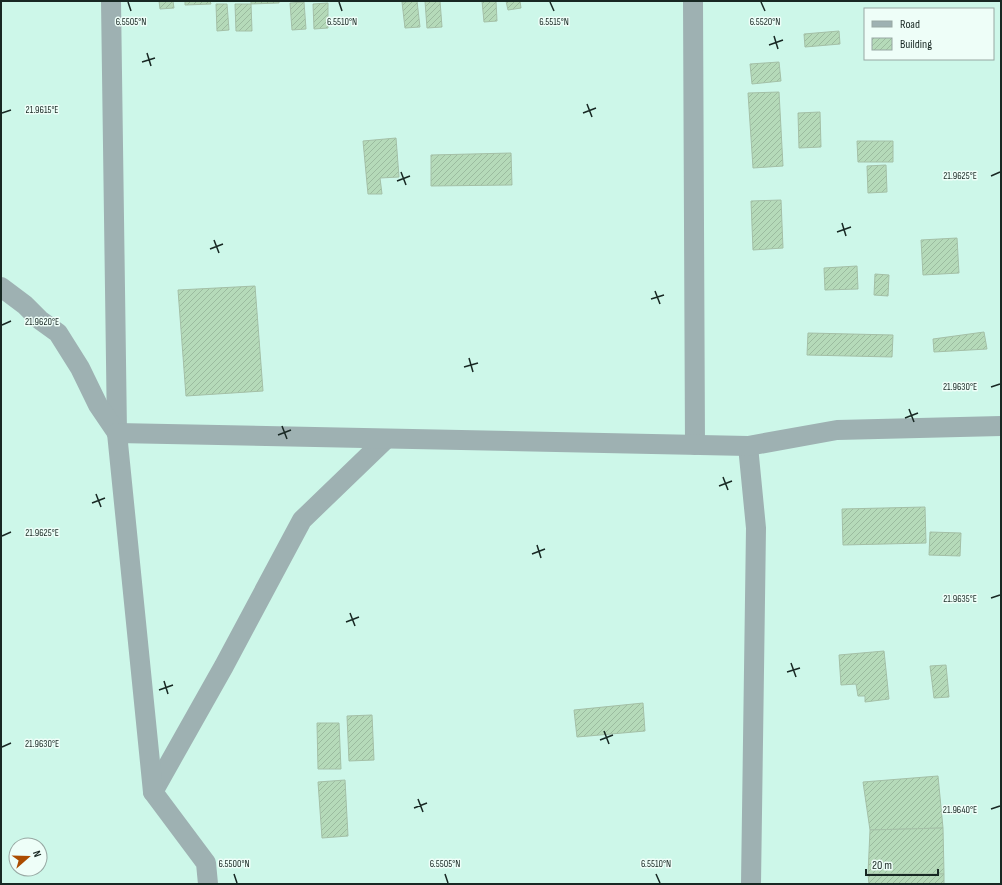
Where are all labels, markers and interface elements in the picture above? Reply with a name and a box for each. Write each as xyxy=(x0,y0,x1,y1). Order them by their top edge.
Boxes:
legend xyxy=(864,8,994,60)
text: 6.5505°N xyxy=(116,16,146,28)
text: 6.5510°N xyxy=(327,16,357,28)
text: 6.5515°N xyxy=(539,16,569,28)
text: 6.5520°N xyxy=(750,16,780,28)
text: Road xyxy=(900,17,920,32)
text: Building xyxy=(900,37,932,52)
text: 21.9615°E xyxy=(25,104,59,116)
text: 21.9625°E xyxy=(943,170,977,182)
text: 21.9620°E xyxy=(25,316,59,328)
text: 21.9630°E xyxy=(943,381,977,393)
text: 21.9625°E xyxy=(25,527,59,539)
text: 21.9635°E xyxy=(943,593,977,605)
text: 21.9630°E xyxy=(25,738,59,750)
text: 21.9640°E xyxy=(943,804,977,816)
north arrow xyxy=(8,837,48,877)
text: N xyxy=(30,849,44,859)
scale bar xyxy=(866,851,938,877)
text: 6.5500°N xyxy=(218,858,250,870)
text: 6.5505°N xyxy=(430,858,460,870)
text: 6.5510°N xyxy=(641,858,671,870)
text: 20 m xyxy=(872,858,892,873)

